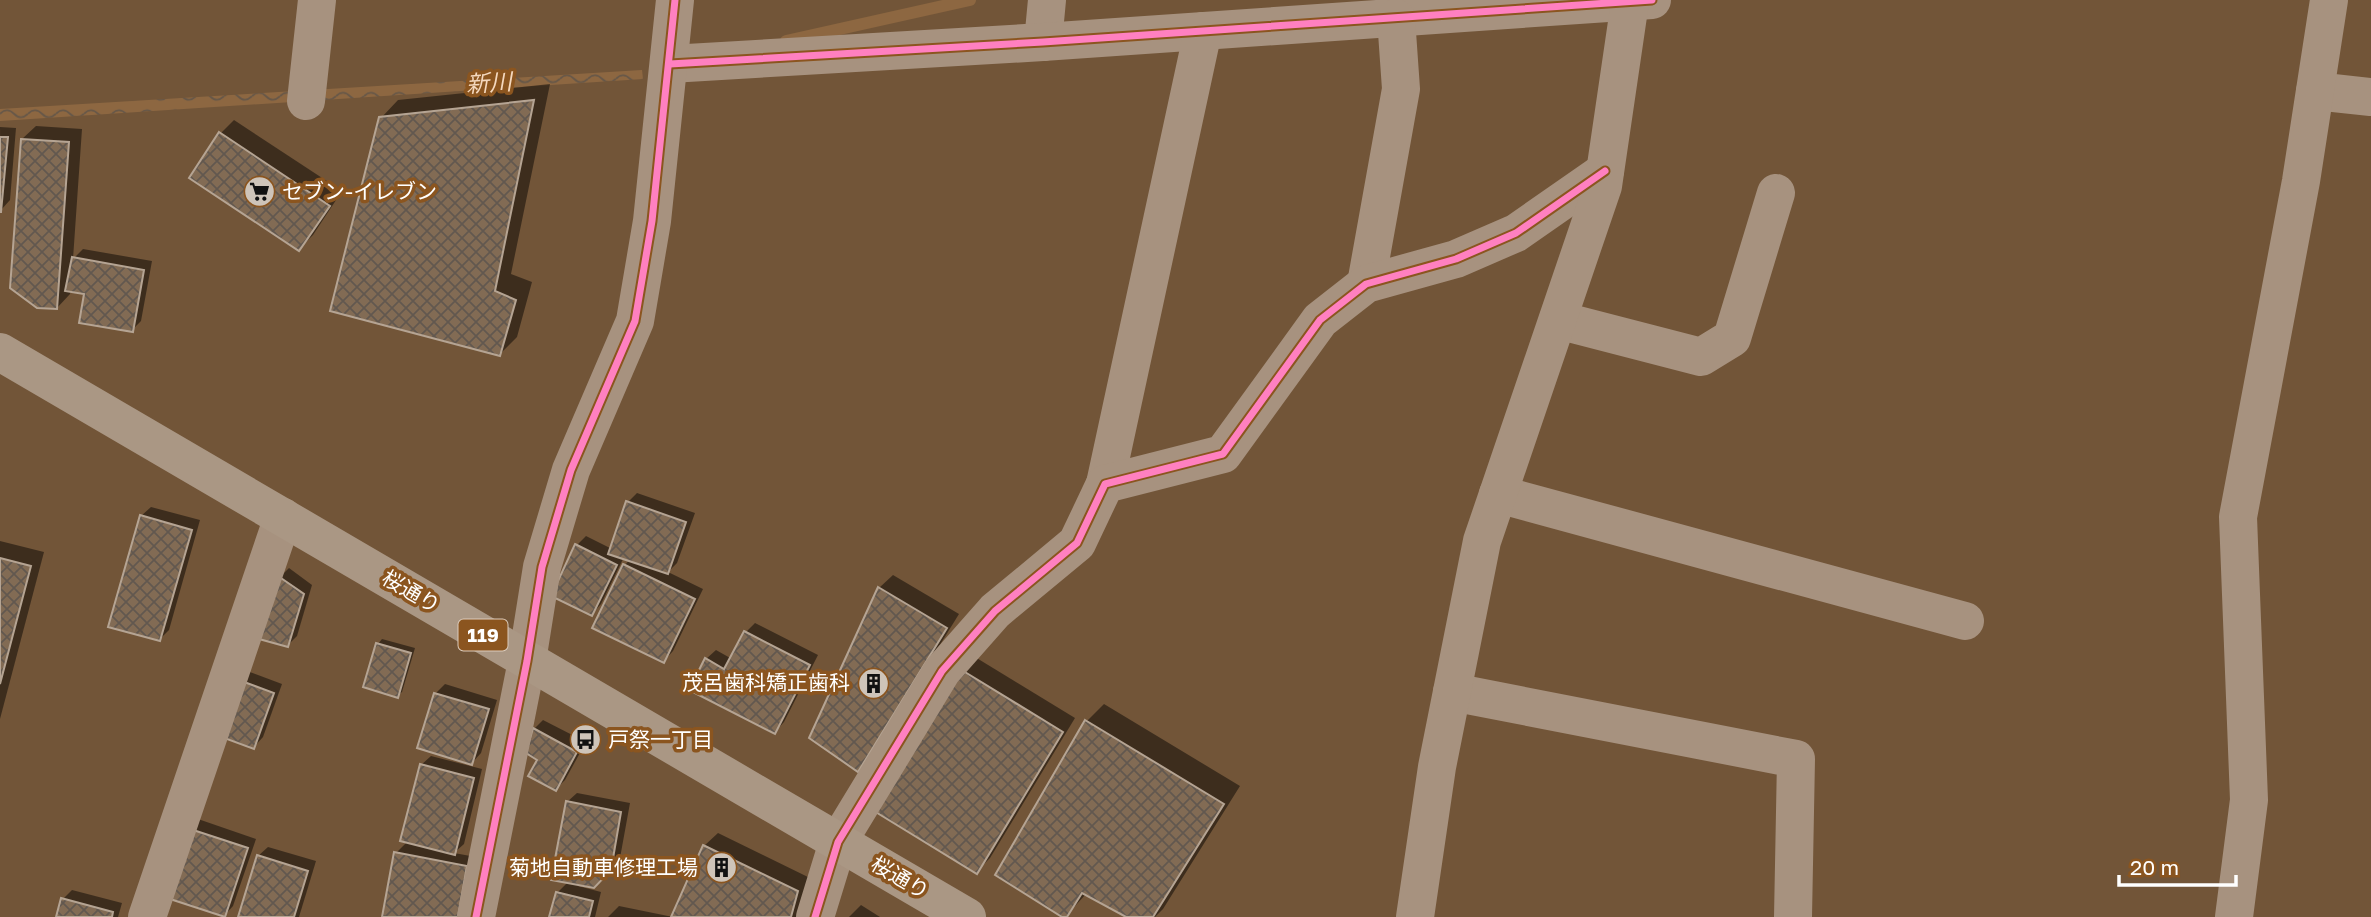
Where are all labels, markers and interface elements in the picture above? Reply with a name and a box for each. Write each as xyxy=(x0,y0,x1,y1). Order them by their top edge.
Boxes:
water label: 新川 xyxy=(465,66,516,98)
supermarket icon: セブン-イレブン xyxy=(242,175,276,209)
place label: セブン-イレブン xyxy=(282,178,437,204)
street label: 桜通り xyxy=(378,564,445,618)
road number: 119 xyxy=(458,620,508,650)
building icon: 茂呂歯科矯正歯科 xyxy=(856,666,890,700)
place label: 茂呂歯科矯正歯科 xyxy=(682,669,850,695)
bus stop icon: 戸祭一丁目 xyxy=(568,723,602,757)
place label: 戸祭一丁目 xyxy=(608,726,713,752)
scale bar xyxy=(2119,844,2236,888)
street label: 桜通り xyxy=(867,850,934,904)
building icon: 菊地自動車修理工場 xyxy=(704,851,738,885)
place label: 菊地自動車修理工場 xyxy=(509,854,698,880)
text: 20 m xyxy=(2130,854,2179,880)

